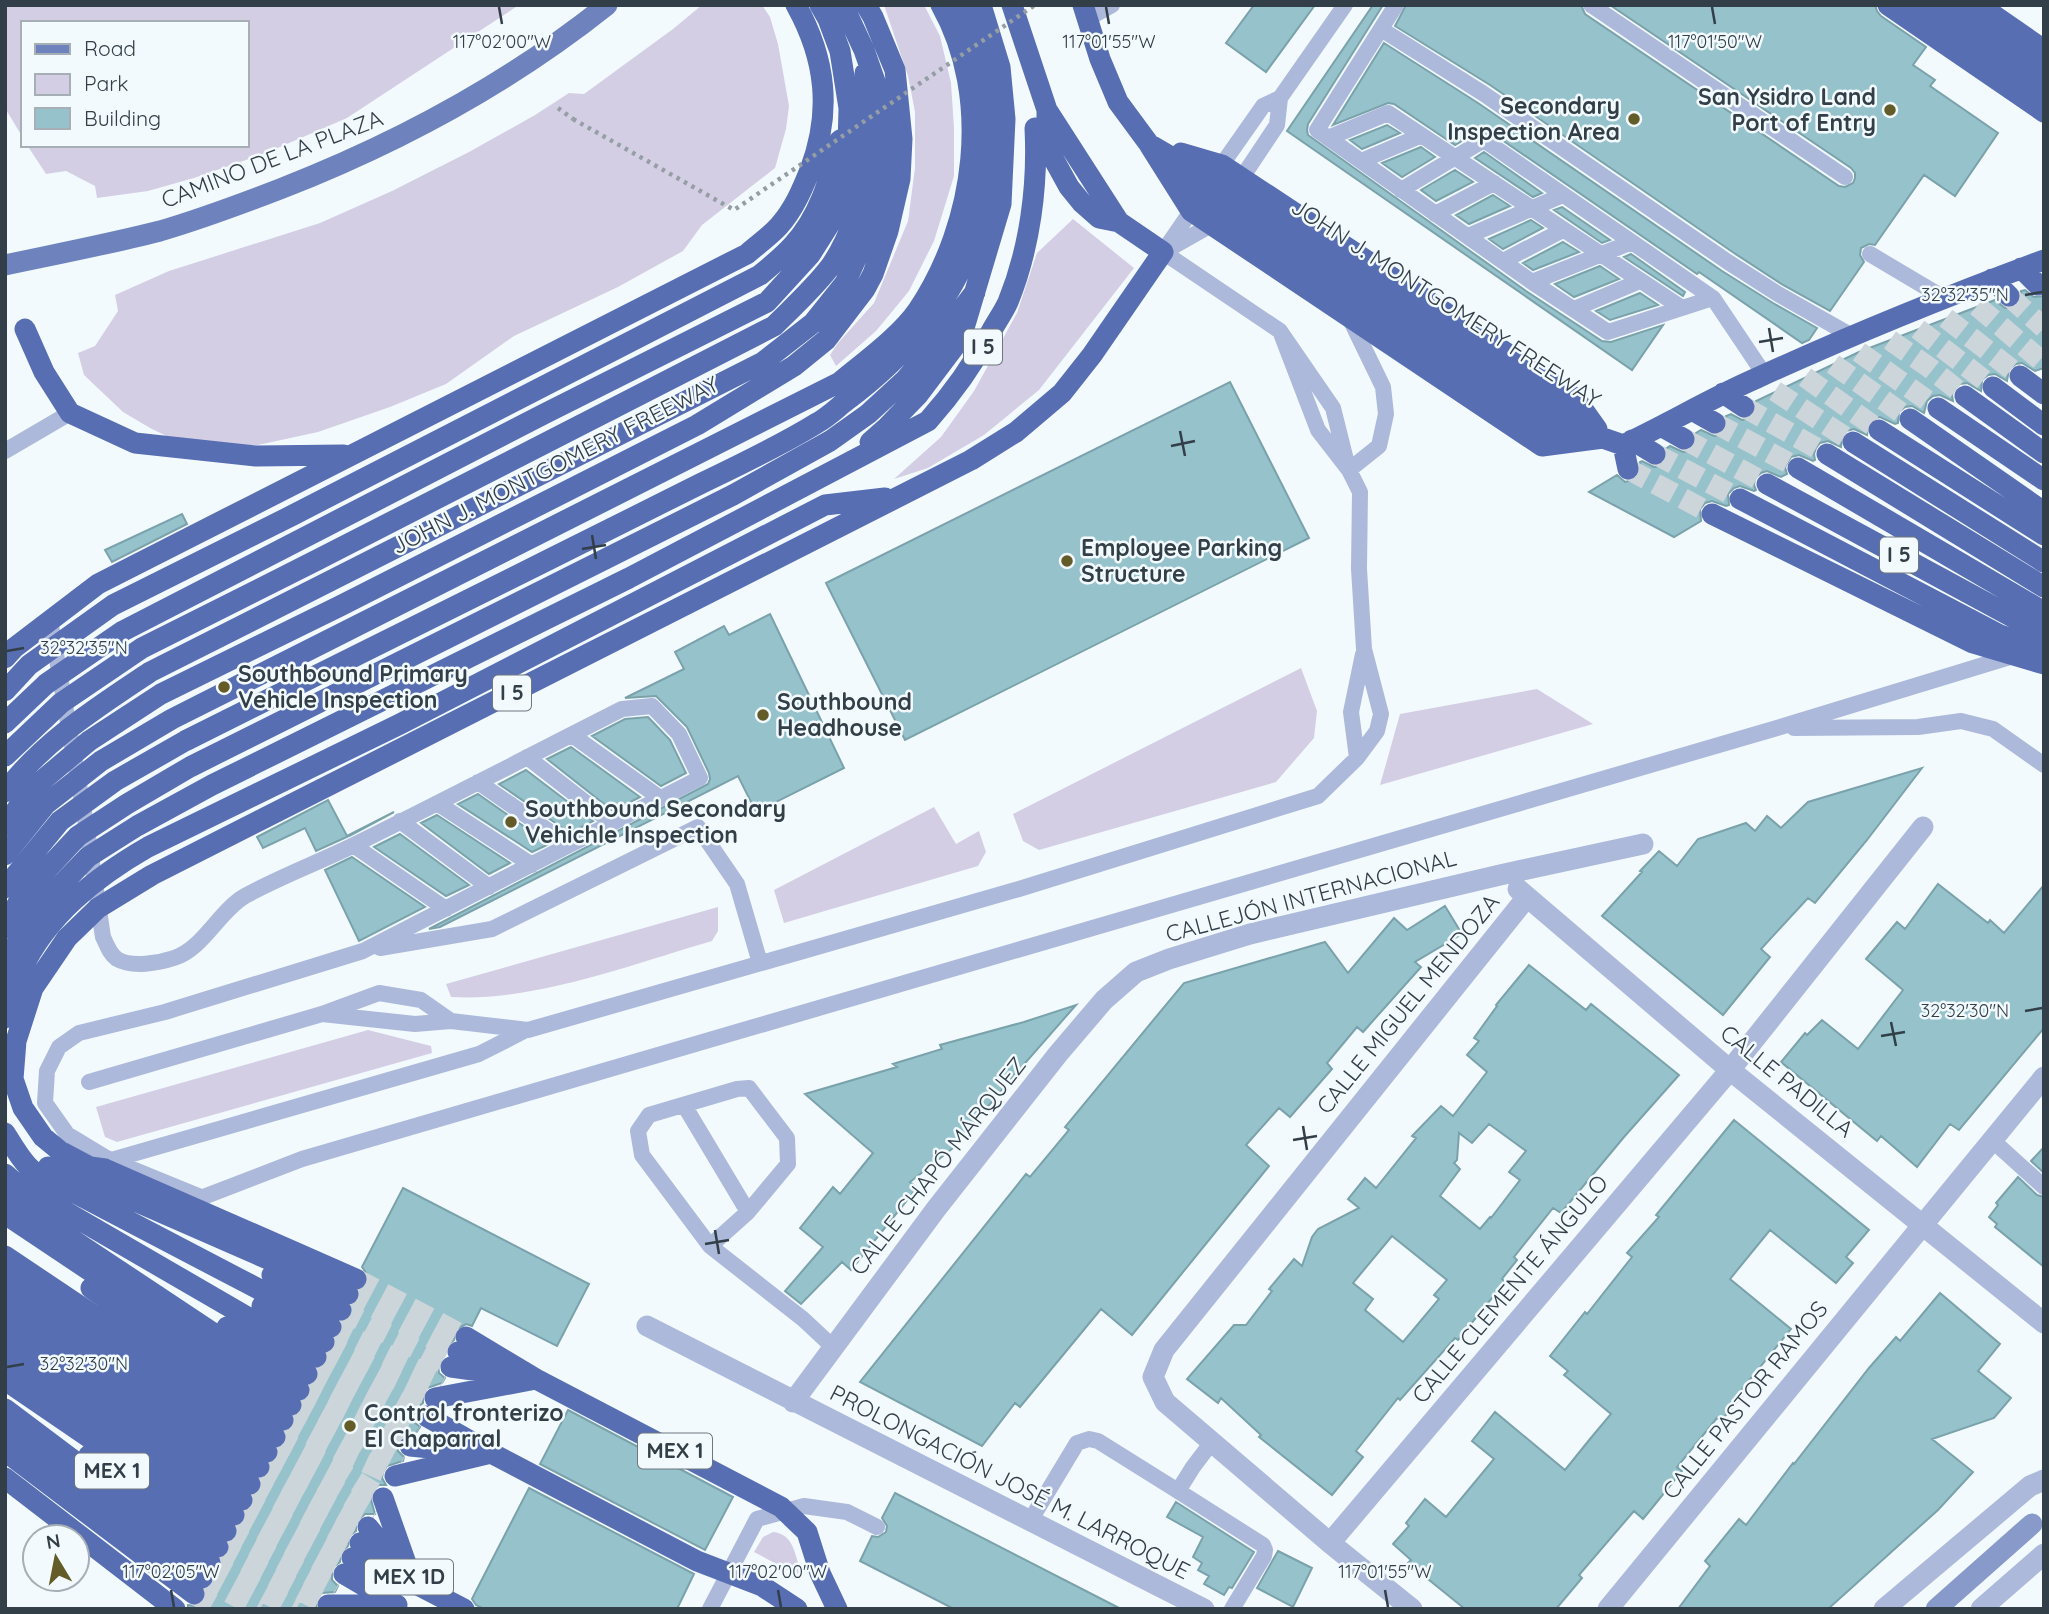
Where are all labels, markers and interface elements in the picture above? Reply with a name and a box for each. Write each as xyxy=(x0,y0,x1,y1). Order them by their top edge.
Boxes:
legend xyxy=(21,21,248,147)
text: 117°02'00"W xyxy=(453,30,551,53)
text: 117°01'55"W xyxy=(1062,30,1156,53)
text: 117°01'50"W xyxy=(1668,30,1762,53)
text: Road xyxy=(84,35,136,61)
text: Park xyxy=(84,70,128,96)
place label: San Ysidro Land Port of Entry xyxy=(1698,82,1876,137)
place label: Secondary Inspection Area xyxy=(1447,91,1620,146)
marker: San Ysidro Land Port of Entry xyxy=(1882,102,1898,118)
street label: CAMINO DE LA PLAZA xyxy=(157,103,387,214)
text: Building xyxy=(84,105,161,131)
marker: Secondary Inspection Area xyxy=(1626,111,1642,127)
street label: JOHN J. MONTGOMERY FREEWAY xyxy=(1286,191,1607,414)
text: 32°32'35"N xyxy=(1921,283,2009,306)
road number: I 5 xyxy=(964,330,1002,364)
street label: JOHN J. MONTGOMERY FREEWAY xyxy=(386,369,723,560)
place label: Employee Parking Structure xyxy=(1081,533,1282,588)
road number: I 5 xyxy=(1880,538,1918,572)
marker: Employee Parking Structure xyxy=(1059,553,1075,569)
text: 32°32'35"N xyxy=(40,636,128,659)
place label: Southbound Primary Vehicle Inspection xyxy=(238,659,468,714)
road number: I 5 xyxy=(493,676,531,710)
marker: Southbound Primary Vehicle Inspection xyxy=(216,679,232,695)
place label: Southbound Headhouse xyxy=(777,687,912,742)
marker: Southbound Headhouse xyxy=(755,707,771,723)
place label: Southbound Secondary Vehichle Inspection xyxy=(525,794,786,849)
marker: Southbound Secondary Vehichle Inspection xyxy=(503,814,519,830)
street label: CALLEJÓN INTERNACIONAL xyxy=(1162,843,1459,948)
street label: CALLE MIGUEL MENDOZA xyxy=(1310,888,1505,1120)
text: 32°32'30"N xyxy=(1921,999,2009,1022)
street label: CALLE PADILLA xyxy=(1715,1018,1860,1143)
street label: CALLE CHAPÓ MÁRQUEZ xyxy=(843,1051,1032,1281)
street label: CALLE CLEMENTE ÁNGULO xyxy=(1405,1168,1614,1409)
street label: CALLE PASTOR RAMOS xyxy=(1656,1295,1834,1505)
text: 32°32'30"N xyxy=(40,1352,128,1375)
street label: PROLONGACIÓN JOSÉ M. LARROQUE xyxy=(825,1378,1195,1585)
place label: Control fronterizo El Chaparral xyxy=(364,1398,563,1453)
marker: Control fronterizo El Chaparral xyxy=(342,1418,358,1434)
road number: MEX 1 xyxy=(638,1434,712,1468)
road number: MEX 1 xyxy=(75,1454,149,1488)
north arrow xyxy=(21,1523,91,1593)
text: N xyxy=(44,1528,62,1554)
text: 117°02'05"W xyxy=(122,1560,220,1583)
road number: MEX 1D xyxy=(365,1560,453,1594)
text: 117°02'00"W xyxy=(729,1560,827,1583)
text: 117°01'55"W xyxy=(1338,1560,1432,1583)

